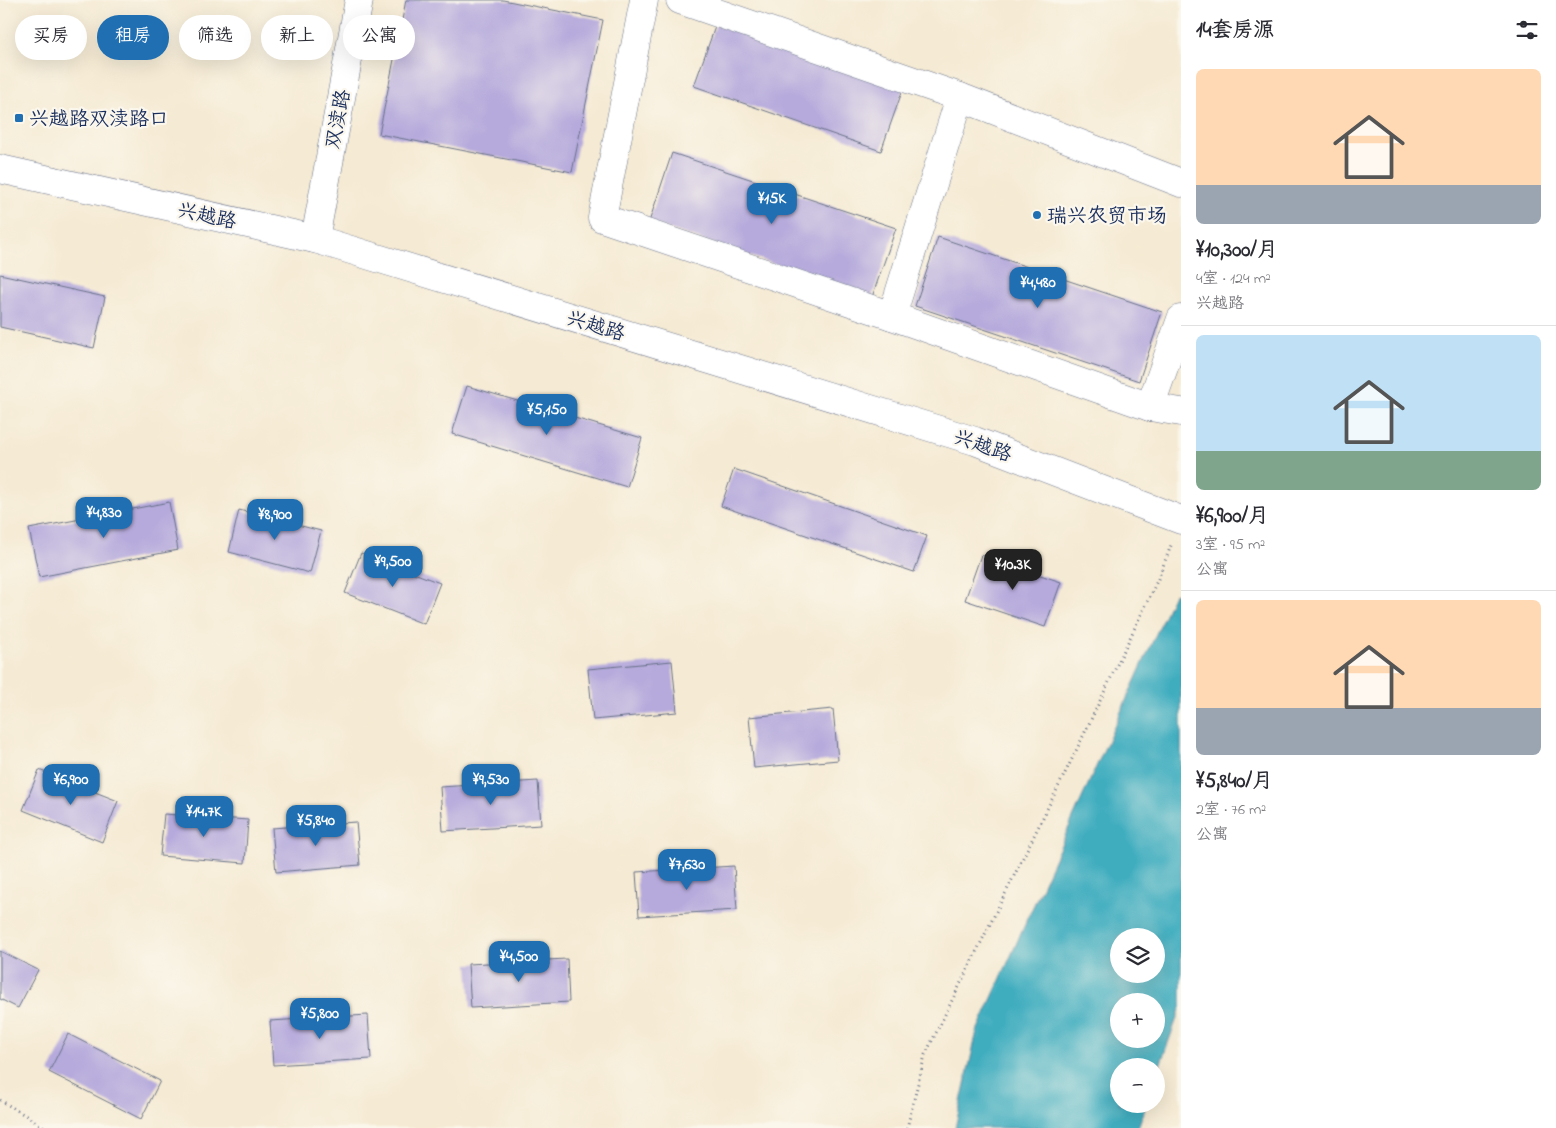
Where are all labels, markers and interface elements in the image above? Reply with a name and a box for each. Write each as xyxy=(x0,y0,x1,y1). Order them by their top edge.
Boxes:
chip: 买房 xyxy=(15,15,87,60)
chip: 租房 xyxy=(97,15,169,60)
chip: 筛选 xyxy=(179,15,251,60)
chip: 新上 xyxy=(261,15,333,60)
chip: 公寓 xyxy=(343,15,415,60)
text: 14套房源 xyxy=(1196,16,1274,46)
icon: filters xyxy=(1513,16,1541,44)
street label: 双渎路 xyxy=(319,86,360,152)
icon: home xyxy=(1324,102,1414,192)
place label: 兴越路双渎路口 xyxy=(29,106,169,135)
marker: 兴越路双渎路口 xyxy=(13,112,25,124)
pin: ¥15K xyxy=(742,182,802,225)
text: ¥15K xyxy=(758,187,786,211)
street label: 兴越路 xyxy=(174,197,240,238)
place label: 瑞兴农贸市场 xyxy=(1047,203,1167,232)
marker: 瑞兴农贸市场 xyxy=(1031,209,1043,221)
text: ¥10,300/月 xyxy=(1196,236,1278,266)
pin: ¥4,480 xyxy=(997,266,1079,309)
text: 4室 · 124 m² xyxy=(1196,267,1271,291)
text: ¥4,480 xyxy=(1020,271,1056,295)
text: 兴越路 xyxy=(1196,292,1244,316)
street label: 兴越路 xyxy=(562,305,629,350)
icon: home xyxy=(1324,367,1414,457)
pin: ¥5,150 xyxy=(506,394,588,436)
text: ¥5,150 xyxy=(527,398,567,422)
street label: 兴越路 xyxy=(949,424,1016,471)
pin: ¥4,830 xyxy=(63,496,145,539)
pin: ¥8,900 xyxy=(234,498,316,541)
text: ¥4,830 xyxy=(86,501,122,525)
text: ¥6,900/月 xyxy=(1196,502,1269,532)
text: ¥8,900 xyxy=(258,503,292,527)
text: 3室 · 95 m² xyxy=(1196,533,1265,557)
pin: ¥9,500 xyxy=(352,546,434,588)
pin: ¥10.3K xyxy=(972,548,1054,591)
text: ¥9,500 xyxy=(375,550,411,574)
text: ¥10.3K xyxy=(995,553,1031,577)
text: 公寓 xyxy=(1196,558,1228,582)
icon: home xyxy=(1324,632,1414,722)
pin: ¥6,900 xyxy=(30,764,112,806)
pin: ¥9,530 xyxy=(450,764,532,806)
text: ¥5,840/月 xyxy=(1196,767,1273,797)
text: ¥6,900 xyxy=(54,768,88,792)
text: ¥9,530 xyxy=(473,768,509,792)
pin: ¥14.7K xyxy=(163,796,245,838)
text: 2室 · 76 m² xyxy=(1196,798,1266,822)
text: ¥14.7K xyxy=(186,800,222,824)
pin: ¥5,840 xyxy=(275,804,357,847)
text: ¥5,840 xyxy=(297,809,335,833)
text: 公寓 xyxy=(1196,823,1228,847)
pin: ¥7,630 xyxy=(646,848,728,891)
text: ¥7,630 xyxy=(669,853,705,877)
map controls xyxy=(1110,928,1165,1113)
button: layers xyxy=(1110,928,1165,983)
pin: ¥4,500 xyxy=(478,940,560,983)
text: ¥4,500 xyxy=(500,945,538,969)
button: + xyxy=(1110,993,1165,1048)
pin: ¥5,800 xyxy=(279,998,361,1040)
text: ¥5,800 xyxy=(301,1002,339,1026)
button: − xyxy=(1110,1058,1165,1113)

